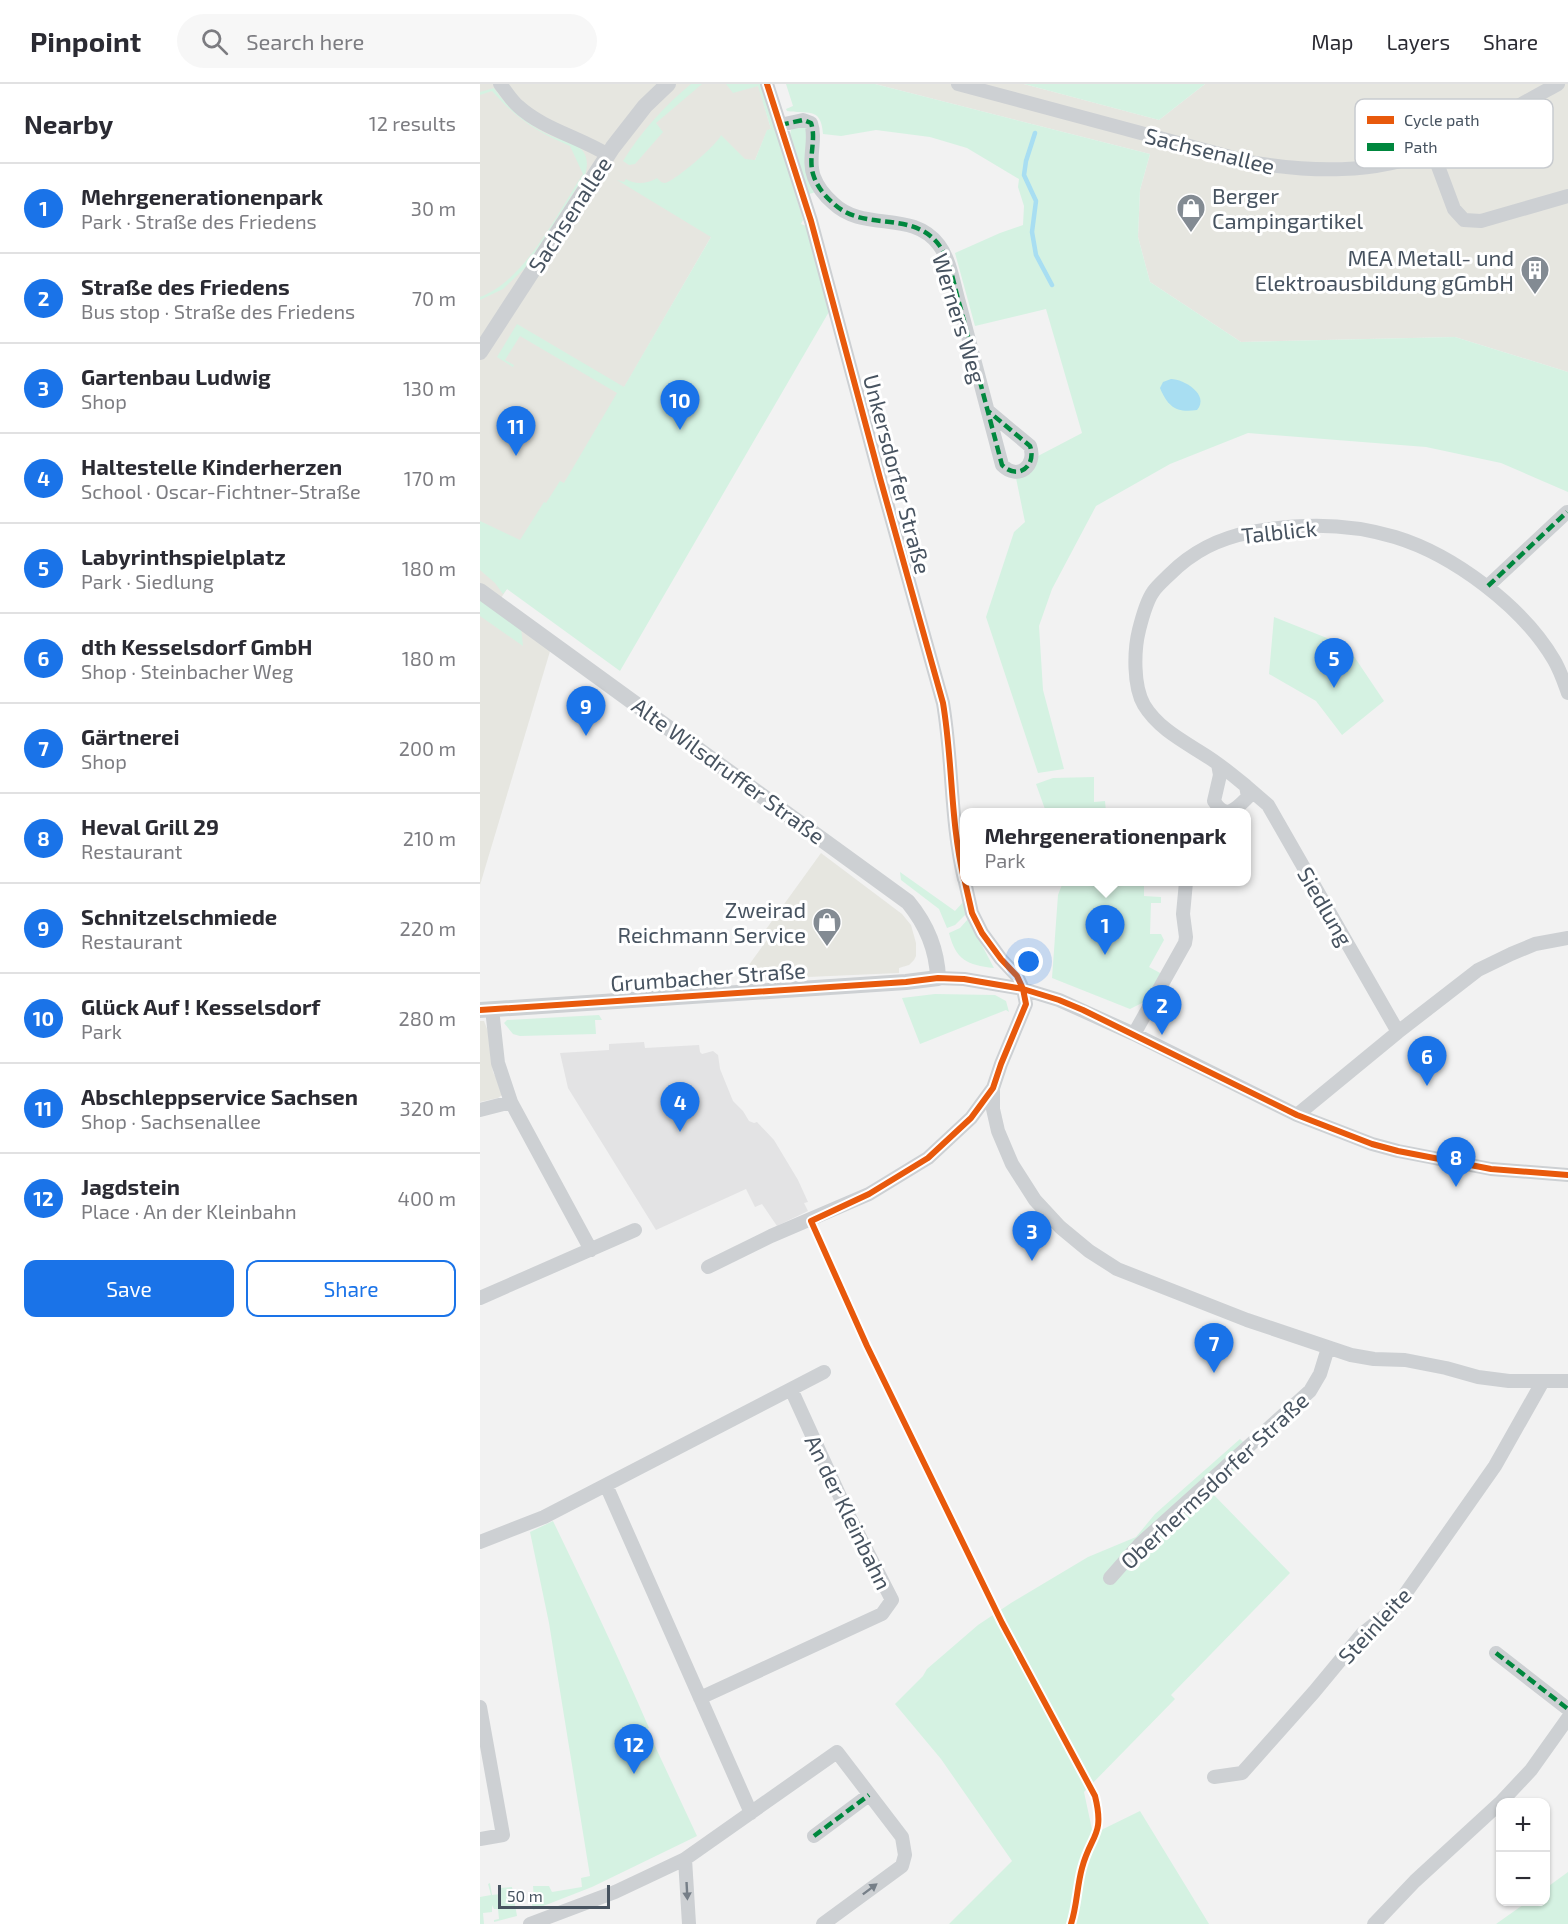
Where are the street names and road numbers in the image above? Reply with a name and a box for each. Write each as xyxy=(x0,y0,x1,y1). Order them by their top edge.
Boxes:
street label: Sachsenallee xyxy=(1143,121,1277,179)
street label: Sachsenallee xyxy=(522,151,616,277)
street label: Werners Weg xyxy=(928,250,992,386)
street label: Unkersdorfer Straße xyxy=(859,371,937,577)
street label: Talblick xyxy=(1240,514,1318,548)
street label: Alte Wilsdruffer Straße xyxy=(628,691,830,849)
street label: Siedlung xyxy=(1293,862,1359,950)
street label: Grumbacher Straße xyxy=(609,956,807,996)
street label: Oberhermsdorfer Straße xyxy=(1115,1386,1313,1574)
street label: An der Kleinbahn xyxy=(800,1430,898,1594)
street label: Steinleite xyxy=(1332,1582,1416,1668)

